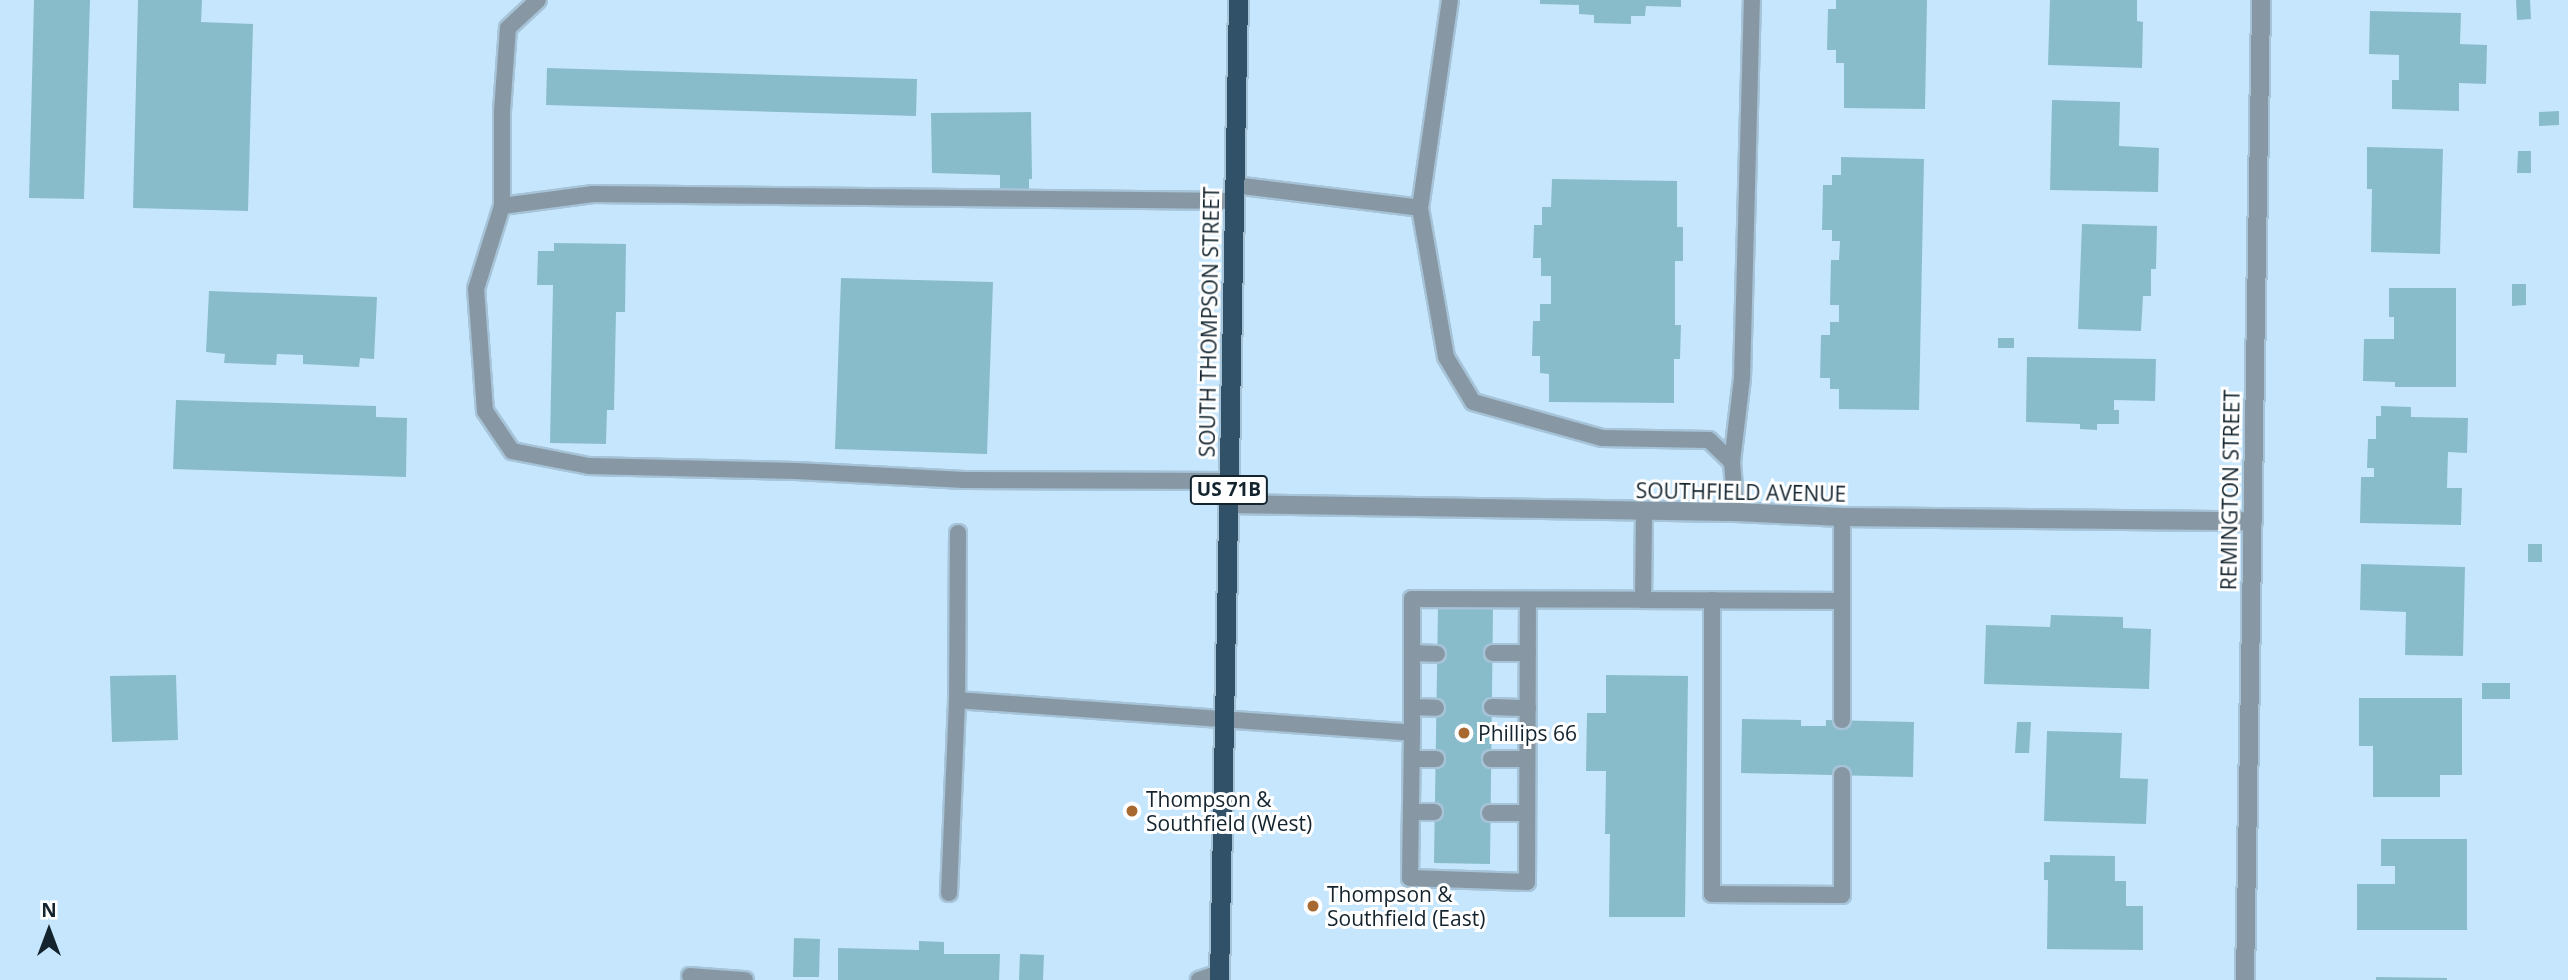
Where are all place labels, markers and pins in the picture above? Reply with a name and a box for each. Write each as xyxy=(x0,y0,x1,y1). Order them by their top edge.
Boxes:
place label: Phillips 66 xyxy=(1478,720,1577,746)
marker: Phillips 66 xyxy=(1456,725,1472,741)
place label: Thompson & Southfield (West) xyxy=(1146,786,1312,836)
marker: Thompson & Southfield (West) xyxy=(1124,803,1140,819)
place label: Thompson & Southfield (East) xyxy=(1327,881,1485,931)
marker: Thompson & Southfield (East) xyxy=(1305,898,1321,914)

